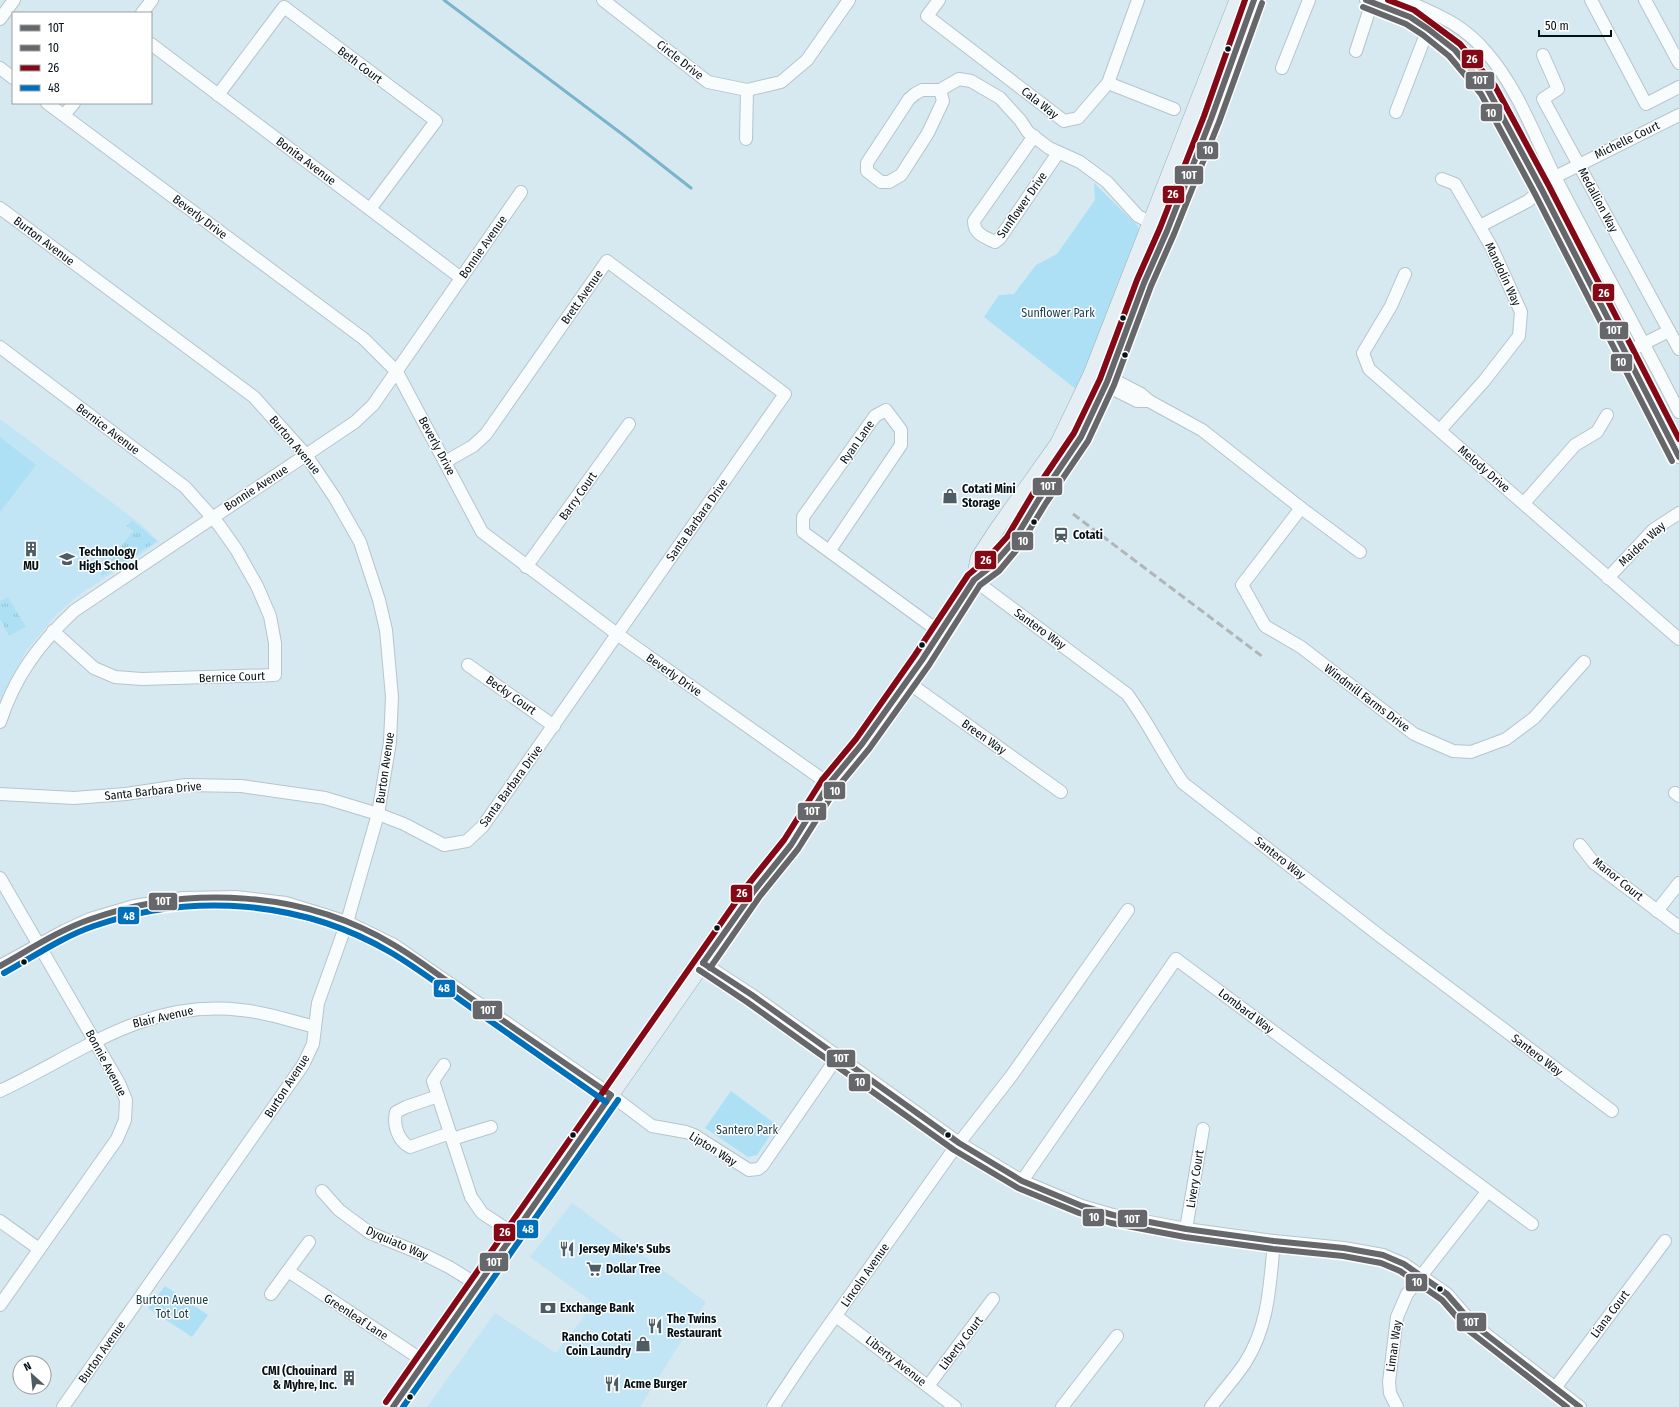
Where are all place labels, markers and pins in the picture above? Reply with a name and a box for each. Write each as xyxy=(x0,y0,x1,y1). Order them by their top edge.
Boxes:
unlabelled marker xyxy=(1223,44,1233,54)
unlabelled marker xyxy=(1118,313,1128,323)
unlabelled marker xyxy=(1120,350,1130,360)
place label: Cotati Mini Storage xyxy=(962,482,1016,510)
shop icon: Cotati Mini Storage xyxy=(941,487,959,505)
unlabelled marker xyxy=(1029,517,1039,527)
station icon: Cotati xyxy=(1052,526,1070,544)
place label: Cotati xyxy=(1073,528,1103,542)
building icon: MU xyxy=(22,540,40,558)
place label: Technology High School xyxy=(79,545,139,573)
school or university icon: Technology High School xyxy=(58,550,76,568)
place label: MU xyxy=(23,559,39,573)
unlabelled marker xyxy=(917,640,927,650)
unlabelled marker xyxy=(712,923,722,933)
unlabelled marker xyxy=(19,957,29,967)
unlabelled marker xyxy=(568,1130,578,1140)
unlabelled marker xyxy=(943,1130,953,1140)
restaurant icon: Jersey Mike's Subs xyxy=(558,1240,576,1258)
place label: Jersey Mike's Subs xyxy=(578,1242,671,1256)
supermarket icon: Dollar Tree xyxy=(585,1260,603,1278)
place label: Dollar Tree xyxy=(606,1262,661,1276)
unlabelled marker xyxy=(1435,1284,1445,1294)
bank icon: Exchange Bank xyxy=(539,1299,557,1317)
place label: Exchange Bank xyxy=(560,1301,635,1315)
place label: The Twins Restaurant xyxy=(667,1312,722,1340)
restaurant icon: The Twins Restaurant xyxy=(646,1317,664,1335)
place label: Rancho Cotati Coin Laundry xyxy=(562,1330,631,1358)
shop icon: Rancho Cotati Coin Laundry xyxy=(634,1335,652,1353)
place label: CMI (Chouinard & Myhre, Inc. xyxy=(262,1364,337,1392)
building icon: CMI (Chouinard & Myhre, Inc. xyxy=(340,1369,358,1387)
restaurant icon: Acme Burger xyxy=(603,1375,621,1393)
place label: Acme Burger xyxy=(623,1377,687,1391)
unlabelled marker xyxy=(405,1392,415,1402)

